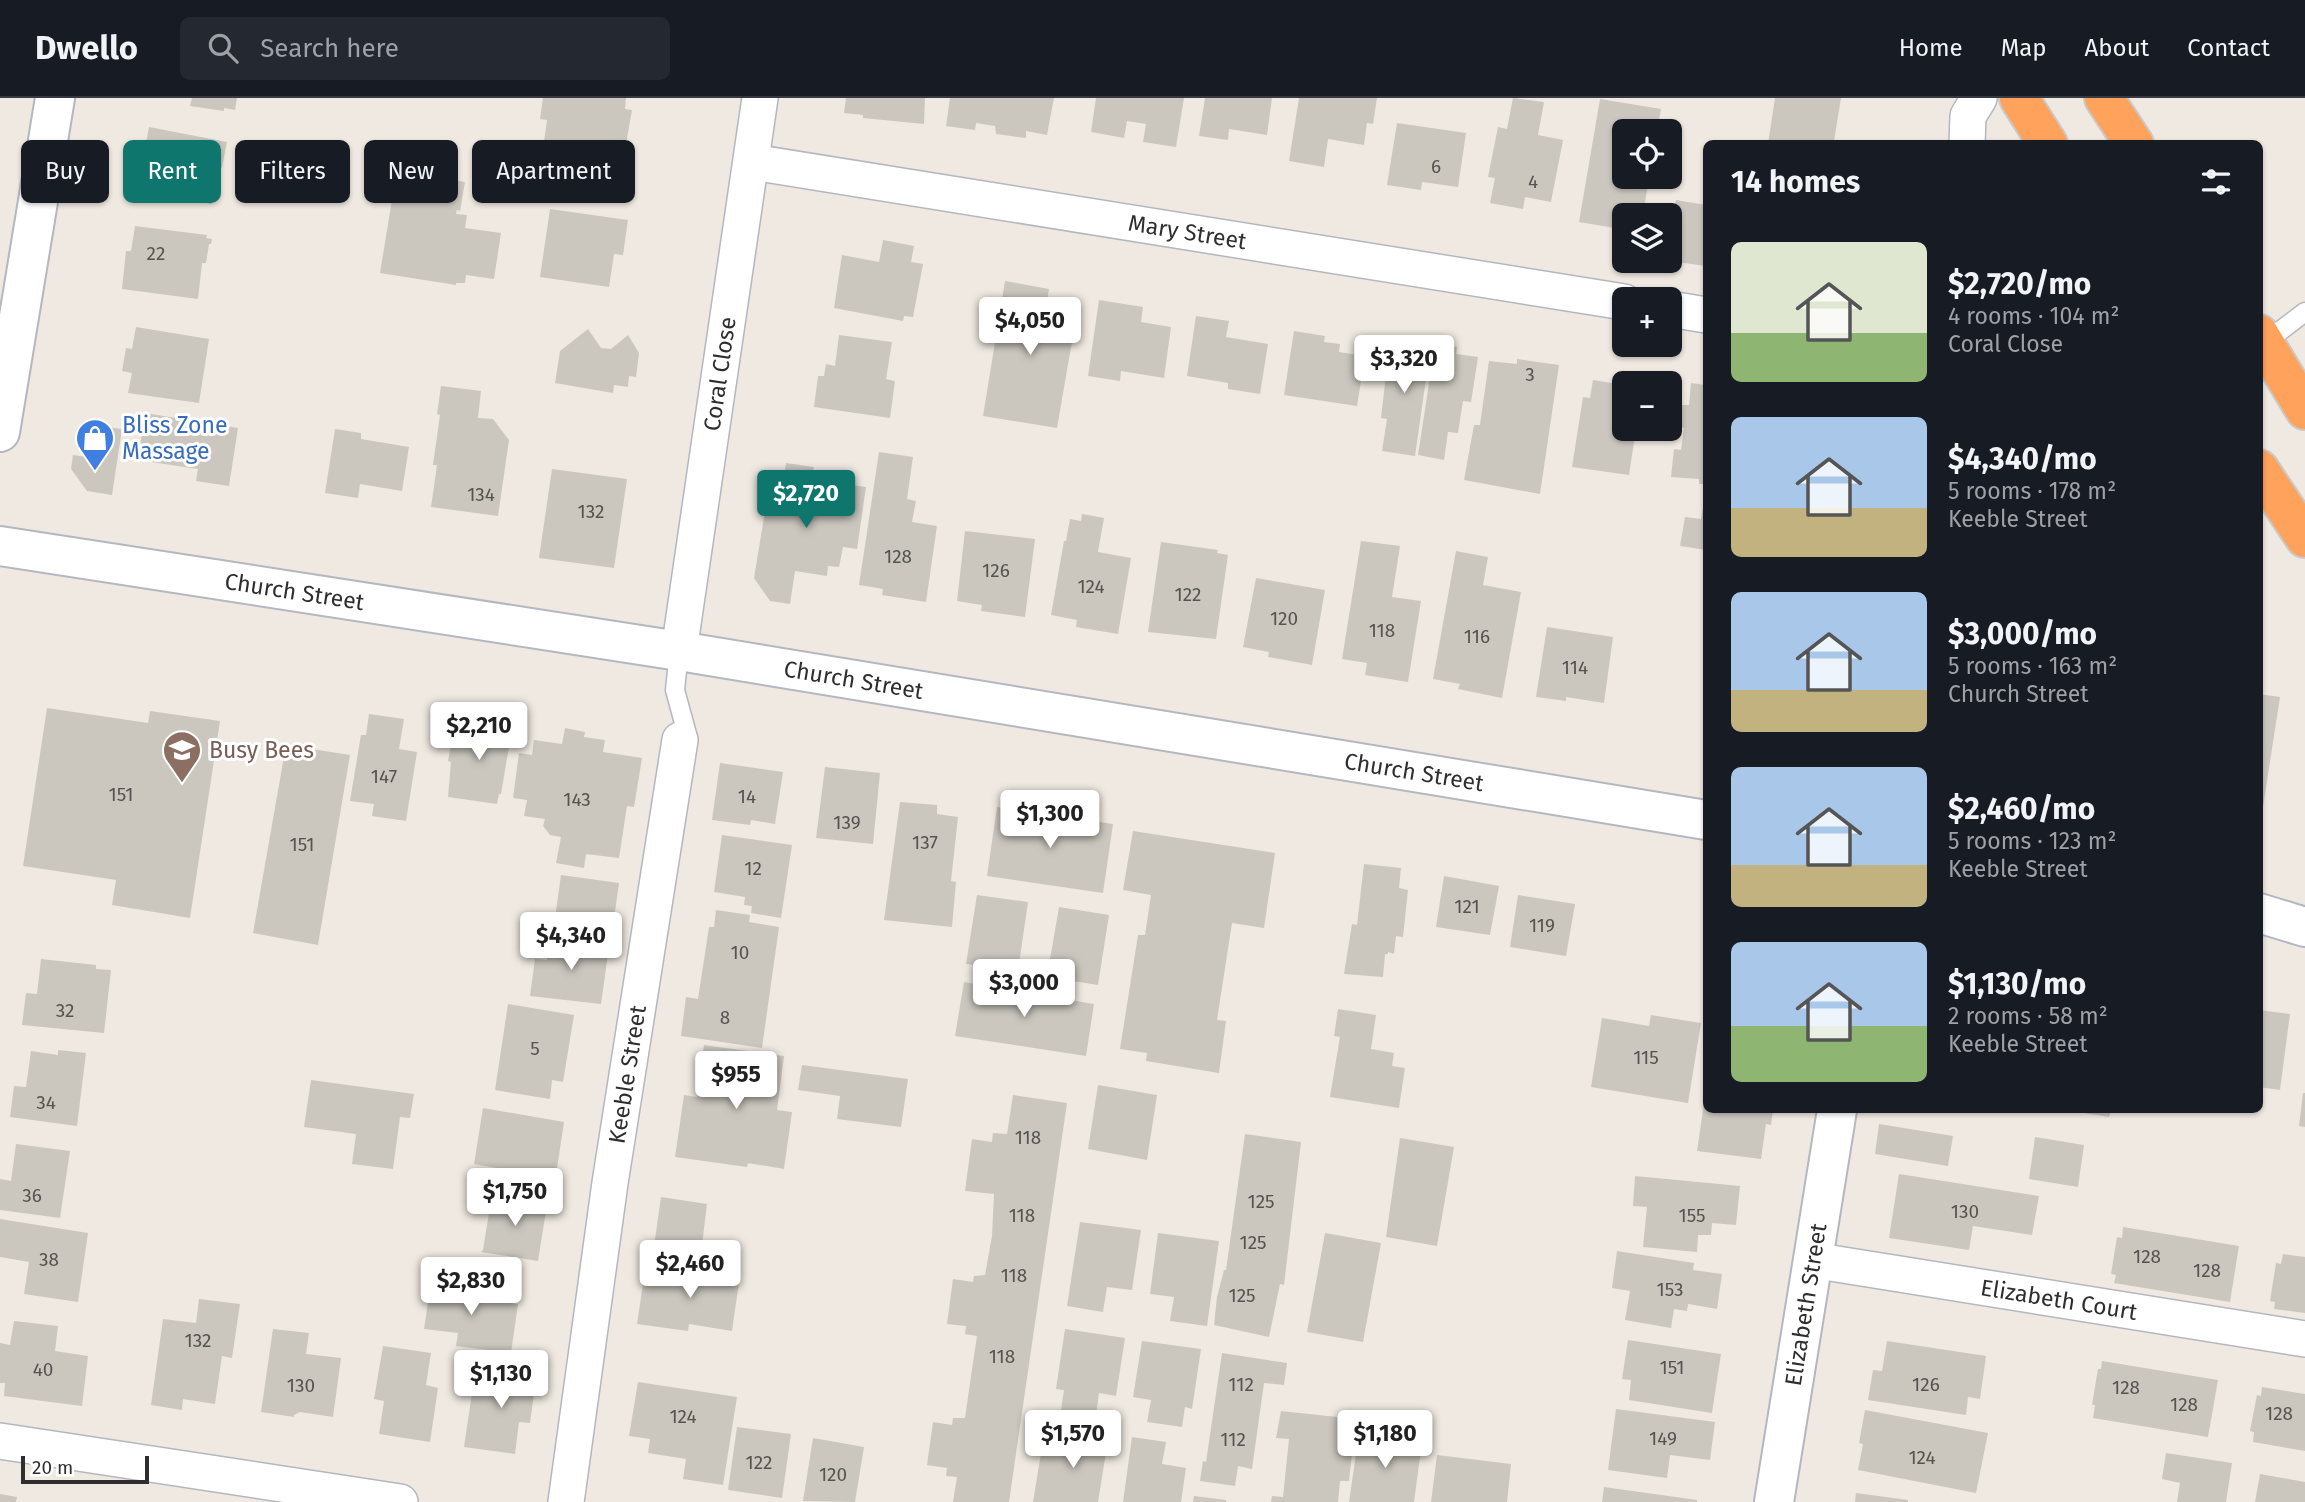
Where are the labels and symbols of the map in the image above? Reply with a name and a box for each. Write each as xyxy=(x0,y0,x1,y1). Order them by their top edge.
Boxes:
house number: 6 xyxy=(1431,155,1441,178)
house number: 4 xyxy=(1528,170,1538,193)
street label: Mary Street xyxy=(1126,209,1249,255)
house number: 22 xyxy=(147,242,165,265)
pin: $4,050 xyxy=(973,298,1087,357)
street label: Coral Close xyxy=(697,315,742,433)
pin: $3,320 xyxy=(1347,336,1461,395)
house number: 3 xyxy=(1525,363,1535,386)
place label: Bliss Zone Massage xyxy=(122,411,228,465)
shop icon: Bliss Zone Massage xyxy=(74,417,116,472)
pin: $2,720 xyxy=(749,470,863,530)
house number: 134 xyxy=(467,483,495,506)
house number: 132 xyxy=(578,500,604,523)
house number: 128 xyxy=(884,545,912,568)
house number: 126 xyxy=(982,559,1010,582)
street label: Church Street xyxy=(223,567,367,616)
house number: 124 xyxy=(1077,575,1105,598)
house number: 122 xyxy=(1174,583,1202,606)
house number: 120 xyxy=(1270,607,1298,630)
house number: 118 xyxy=(1369,619,1395,642)
house number: 116 xyxy=(1464,625,1490,648)
street label: Church Street xyxy=(782,654,926,705)
house number: 114 xyxy=(1562,656,1588,679)
pin: $2,210 xyxy=(422,702,536,762)
school or university icon: Busy Bees xyxy=(161,729,203,784)
place label: Busy Bees xyxy=(209,736,314,764)
street label: Church Street xyxy=(1342,747,1486,797)
house number: 147 xyxy=(371,765,397,788)
house number: 151 xyxy=(108,783,134,806)
house number: 14 xyxy=(738,785,756,808)
house number: 143 xyxy=(563,788,591,811)
pin: $1,300 xyxy=(993,790,1107,850)
house number: 139 xyxy=(833,811,861,834)
house number: 137 xyxy=(912,831,938,854)
house number: 151 xyxy=(289,833,315,856)
house number: 12 xyxy=(744,857,762,880)
house number: 121 xyxy=(1454,895,1480,918)
pin: $4,340 xyxy=(514,912,628,972)
house number: 119 xyxy=(1529,914,1555,937)
house number: 10 xyxy=(731,941,749,964)
pin: $3,000 xyxy=(967,960,1081,1019)
house number: 32 xyxy=(56,999,74,1022)
street label: Keeble Street xyxy=(602,1002,652,1146)
house number: 8 xyxy=(720,1006,730,1029)
house number: 5 xyxy=(530,1037,540,1060)
house number: 115 xyxy=(1633,1046,1659,1069)
pin: $955 xyxy=(695,1052,777,1111)
house number: 34 xyxy=(36,1091,56,1114)
house number: 118 xyxy=(1015,1126,1041,1149)
pin: $1,750 xyxy=(458,1168,572,1228)
house number: 36 xyxy=(22,1184,42,1207)
house number: 125 xyxy=(1247,1190,1275,1213)
house number: 130 xyxy=(1951,1200,1979,1223)
house number: 118 xyxy=(1009,1204,1035,1227)
house number: 155 xyxy=(1678,1204,1706,1227)
street label: Elizabeth Street xyxy=(1779,1221,1833,1388)
house number: 125 xyxy=(1239,1231,1267,1254)
pin: $2,460 xyxy=(633,1240,747,1300)
house number: 128 xyxy=(2133,1245,2161,1268)
house number: 38 xyxy=(39,1248,59,1271)
pin: $2,830 xyxy=(414,1258,528,1317)
house number: 128 xyxy=(2193,1259,2221,1282)
house number: 118 xyxy=(1001,1264,1027,1287)
street label: Elizabeth Court xyxy=(1979,1273,2140,1326)
house number: 153 xyxy=(1656,1278,1684,1301)
house number: 125 xyxy=(1228,1284,1256,1307)
house number: 132 xyxy=(185,1329,211,1352)
house number: 118 xyxy=(989,1345,1015,1368)
pin: $1,130 xyxy=(444,1350,558,1410)
house number: 151 xyxy=(1659,1356,1685,1379)
house number: 40 xyxy=(33,1358,53,1381)
house number: 112 xyxy=(1228,1373,1254,1396)
house number: 126 xyxy=(1912,1373,1940,1396)
house number: 130 xyxy=(287,1374,315,1397)
house number: 128 xyxy=(2112,1376,2140,1399)
house number: 128 xyxy=(2170,1393,2198,1416)
house number: 128 xyxy=(2265,1402,2293,1425)
house number: 124 xyxy=(669,1405,697,1428)
pin: $1,570 xyxy=(1016,1410,1130,1470)
pin: $1,180 xyxy=(1328,1410,1442,1470)
house number: 149 xyxy=(1649,1427,1677,1450)
house number: 112 xyxy=(1220,1428,1246,1451)
house number: 124 xyxy=(1908,1446,1936,1469)
house number: 122 xyxy=(745,1451,773,1474)
scale bar xyxy=(21,1453,149,1485)
house number: 120 xyxy=(819,1463,847,1486)

